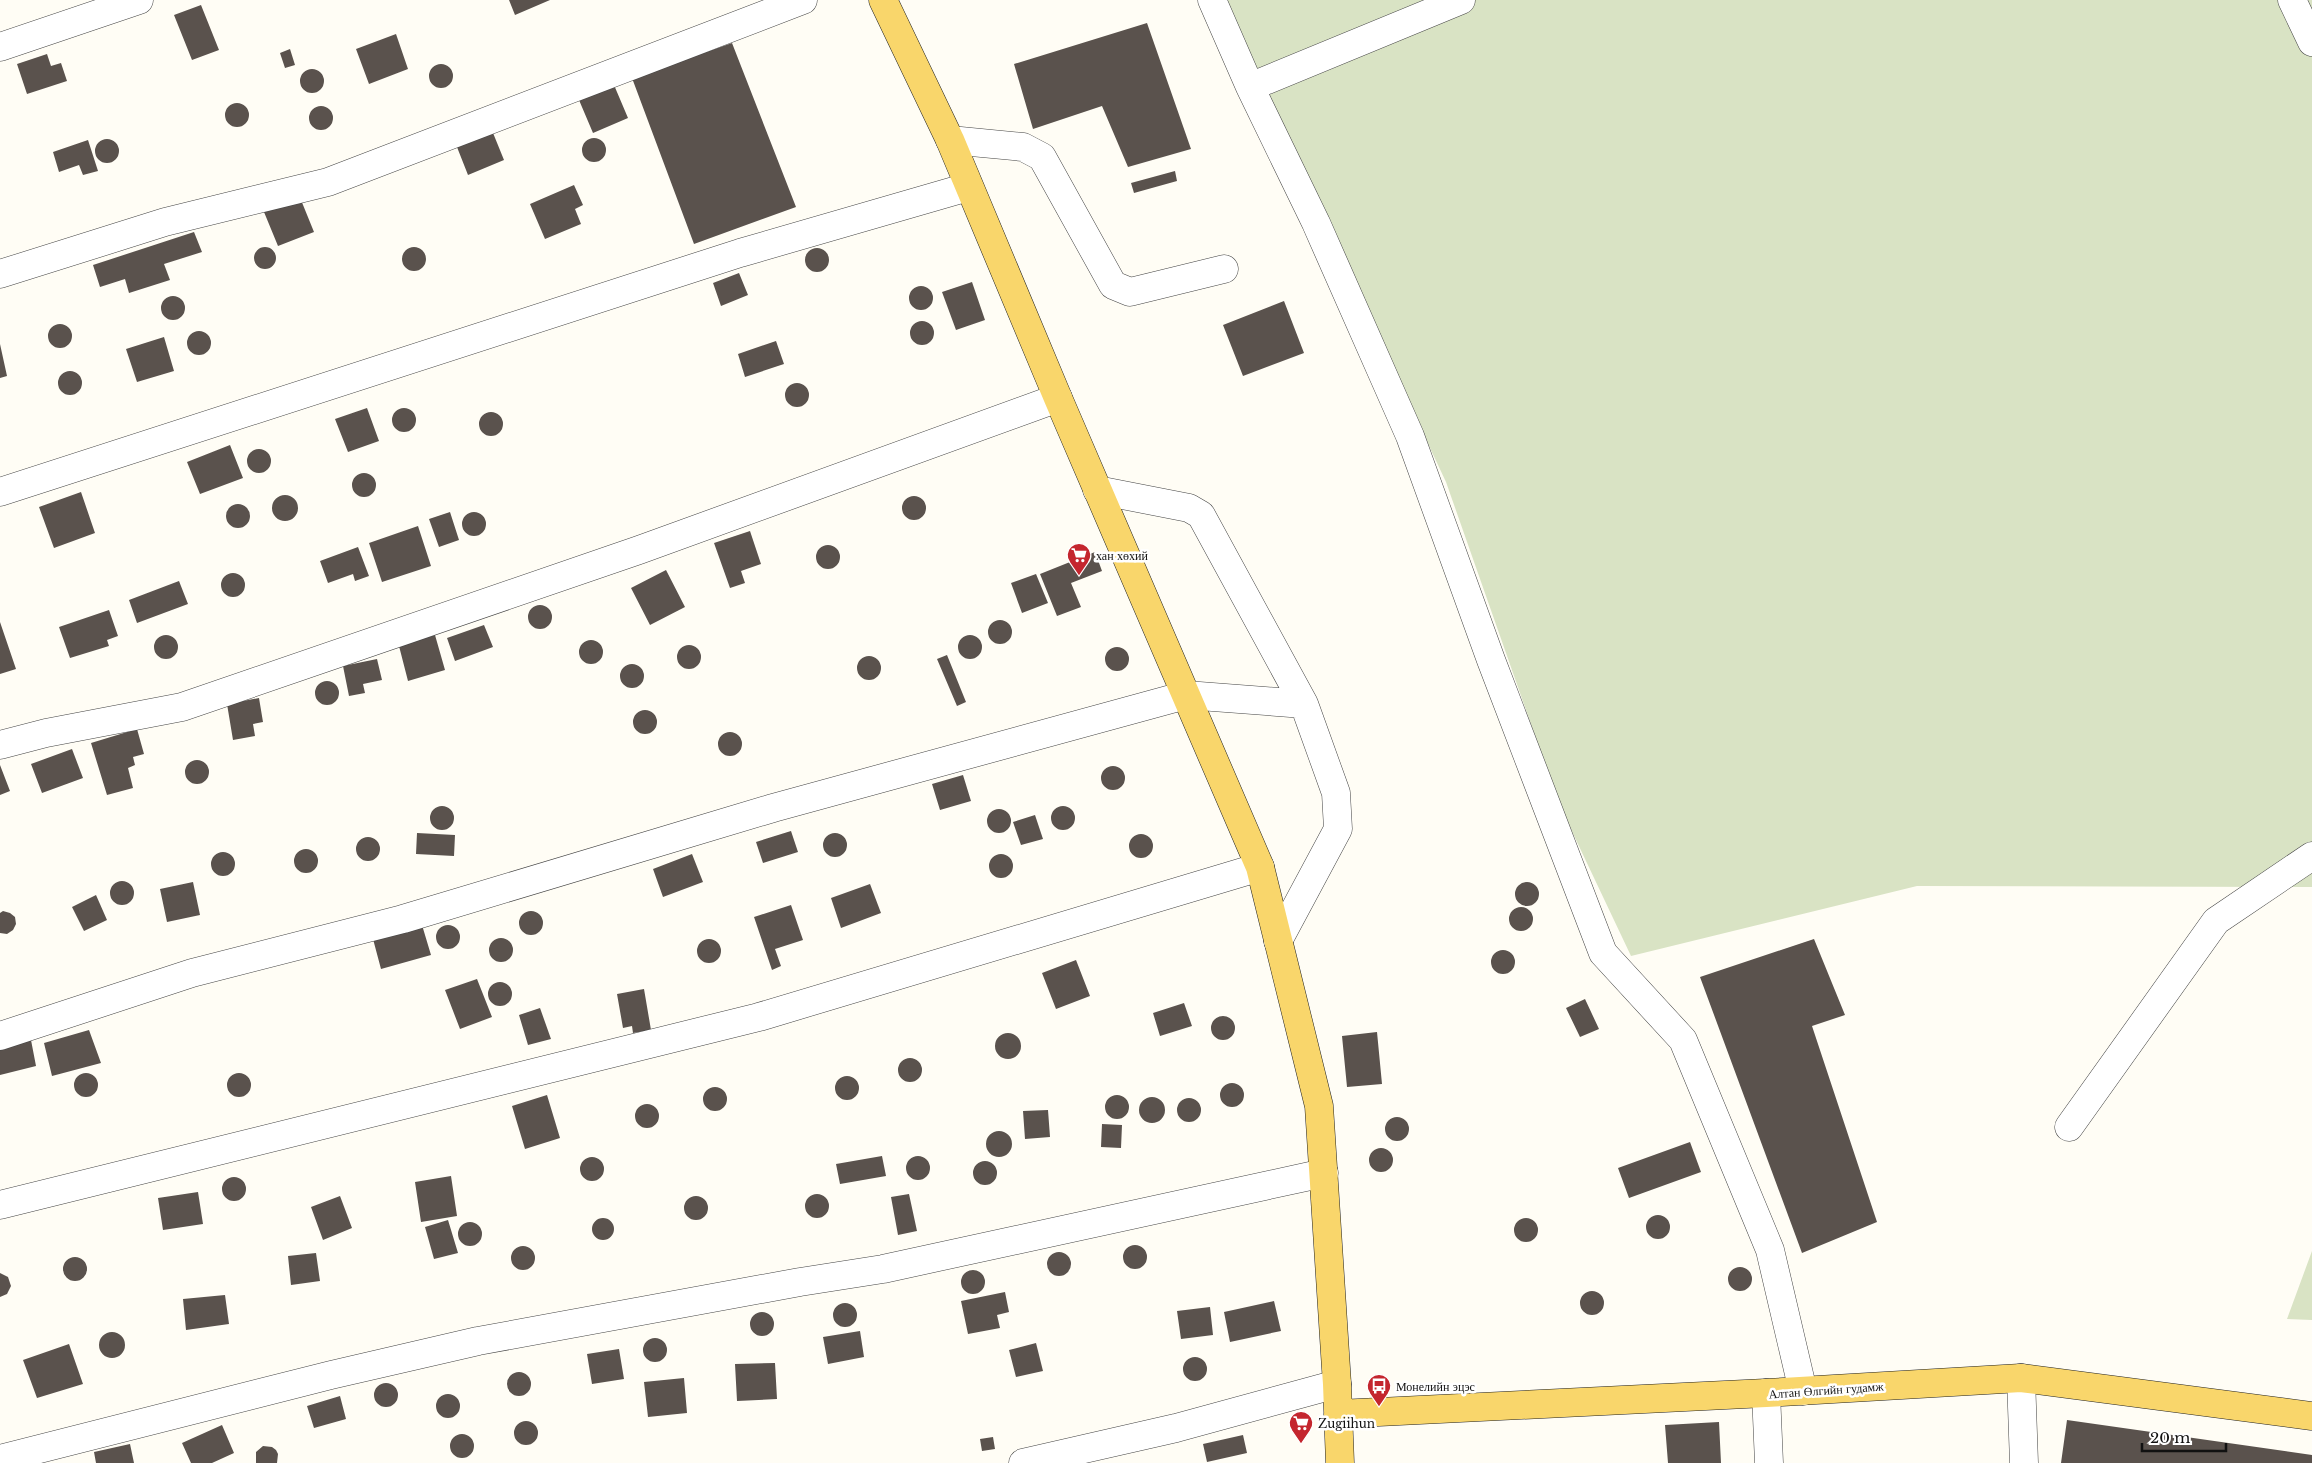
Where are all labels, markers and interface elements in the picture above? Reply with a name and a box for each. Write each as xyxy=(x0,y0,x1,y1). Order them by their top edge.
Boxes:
supermarket icon: хан хөхий xyxy=(1066,542,1092,576)
place label: хан хөхий xyxy=(1096,548,1148,563)
bus stop icon: Монелийн эцэс xyxy=(1366,1373,1392,1407)
street label: Алтан Өлгийн гудамж xyxy=(1768,1378,1885,1401)
place label: Монелийн эцэс xyxy=(1396,1379,1475,1394)
supermarket icon: Zugiihun xyxy=(1288,1410,1314,1444)
place label: Zugiihun xyxy=(1318,1416,1375,1431)
scale bar xyxy=(2142,1420,2226,1452)
text: 20 m xyxy=(2150,1428,2190,1447)

